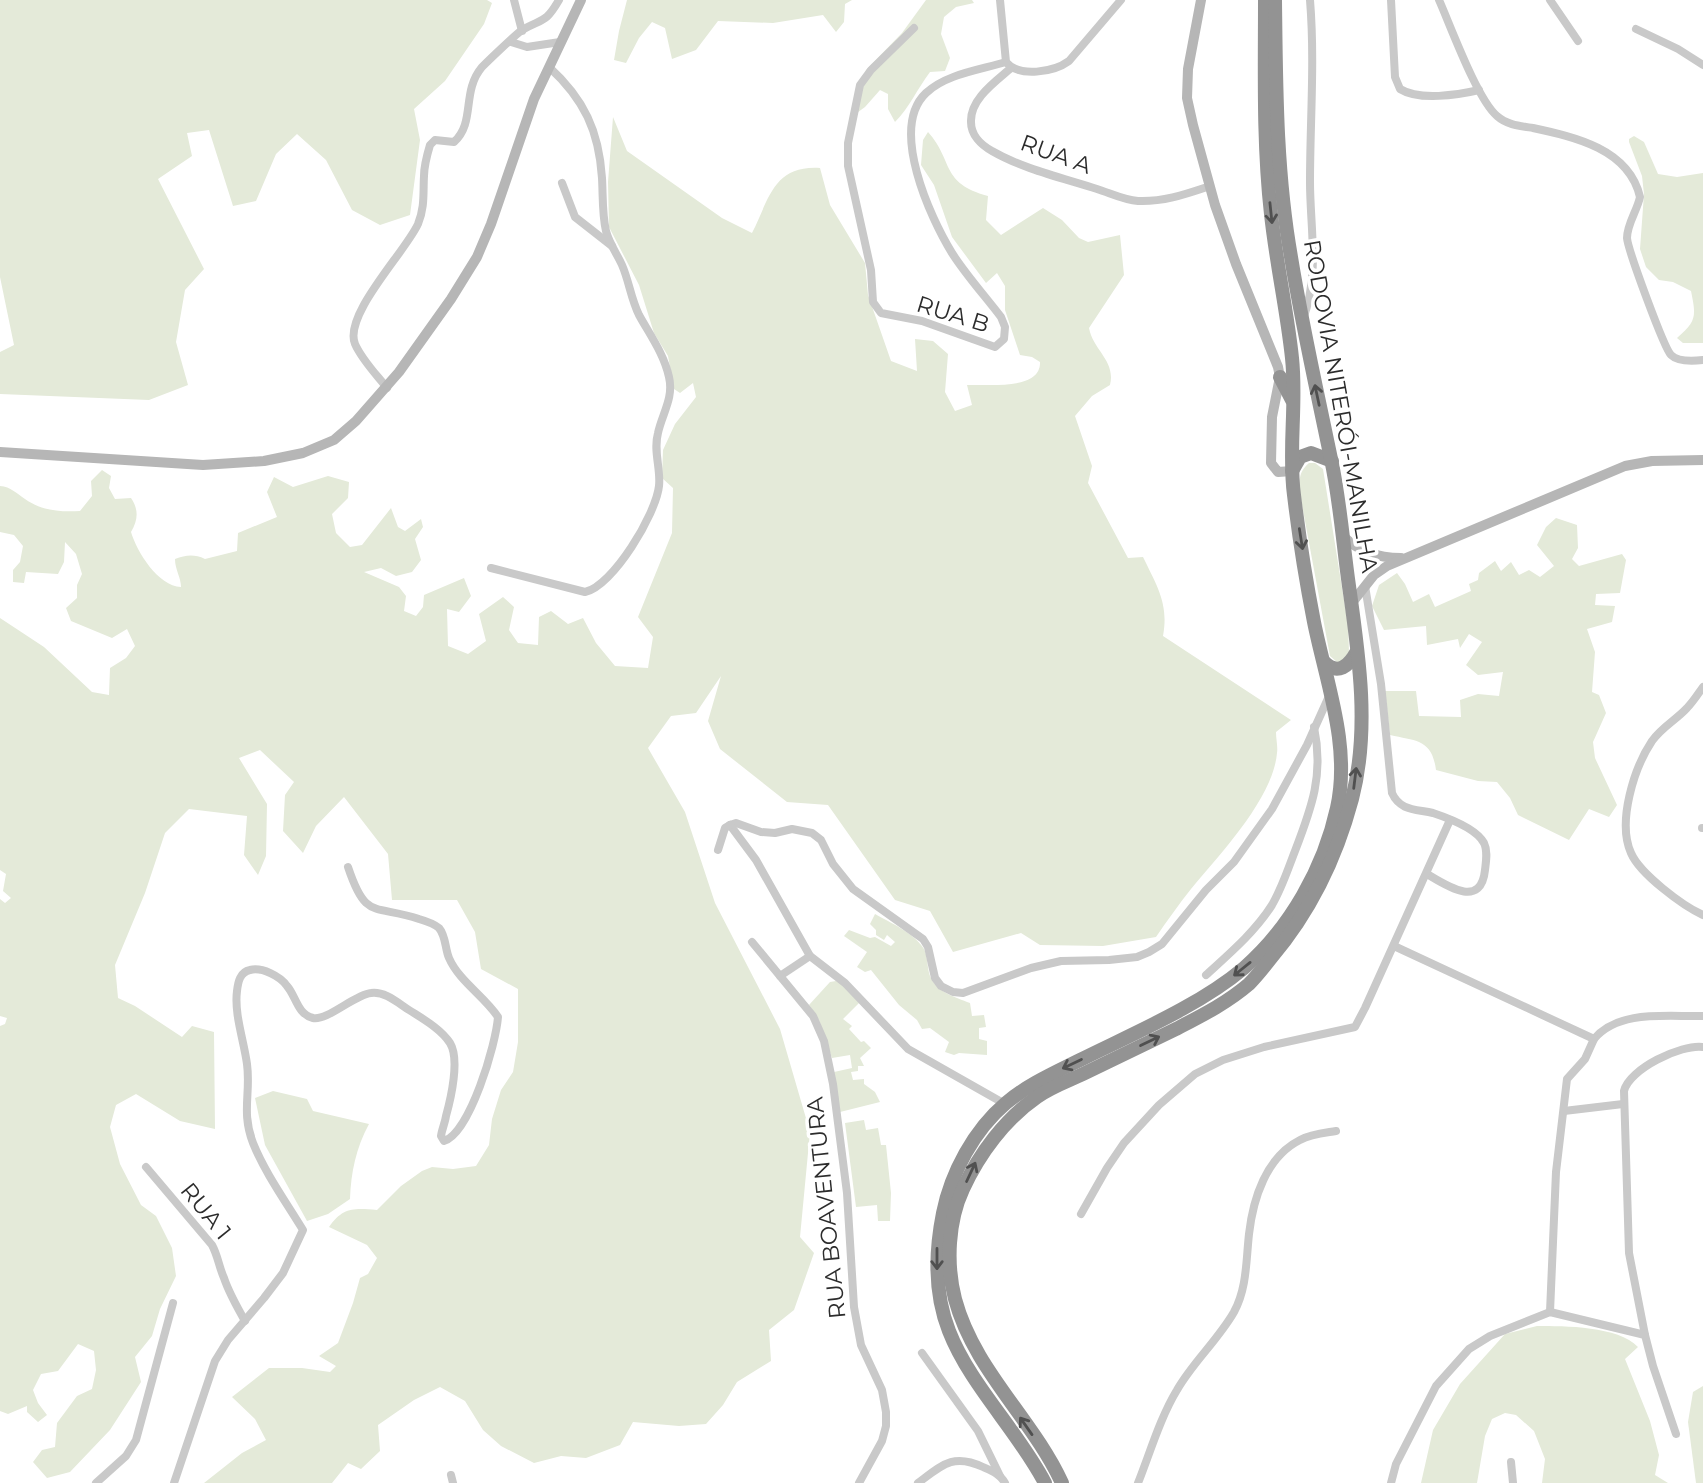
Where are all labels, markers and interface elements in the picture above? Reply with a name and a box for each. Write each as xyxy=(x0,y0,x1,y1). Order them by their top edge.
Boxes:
street label: RUA A xyxy=(1017,128,1096,180)
one-way arrow xyxy=(1265,201,1278,224)
street label: RODOVIA NITERÓI-MANILHA xyxy=(1298,237,1384,575)
street label: RUA B xyxy=(913,290,993,338)
one-way arrow xyxy=(1309,384,1323,407)
one-way arrow xyxy=(1295,527,1308,550)
one-way arrow xyxy=(1349,768,1362,790)
one-way arrow xyxy=(1233,961,1251,976)
one-way arrow xyxy=(1139,1034,1160,1047)
one-way arrow xyxy=(1062,1058,1083,1072)
street label: RUA BOAVENTURA xyxy=(800,1095,852,1320)
one-way arrow xyxy=(964,1162,978,1183)
street label: RUA 1 xyxy=(175,1177,237,1245)
one-way arrow xyxy=(930,1247,944,1270)
one-way arrow xyxy=(1019,1417,1033,1436)

